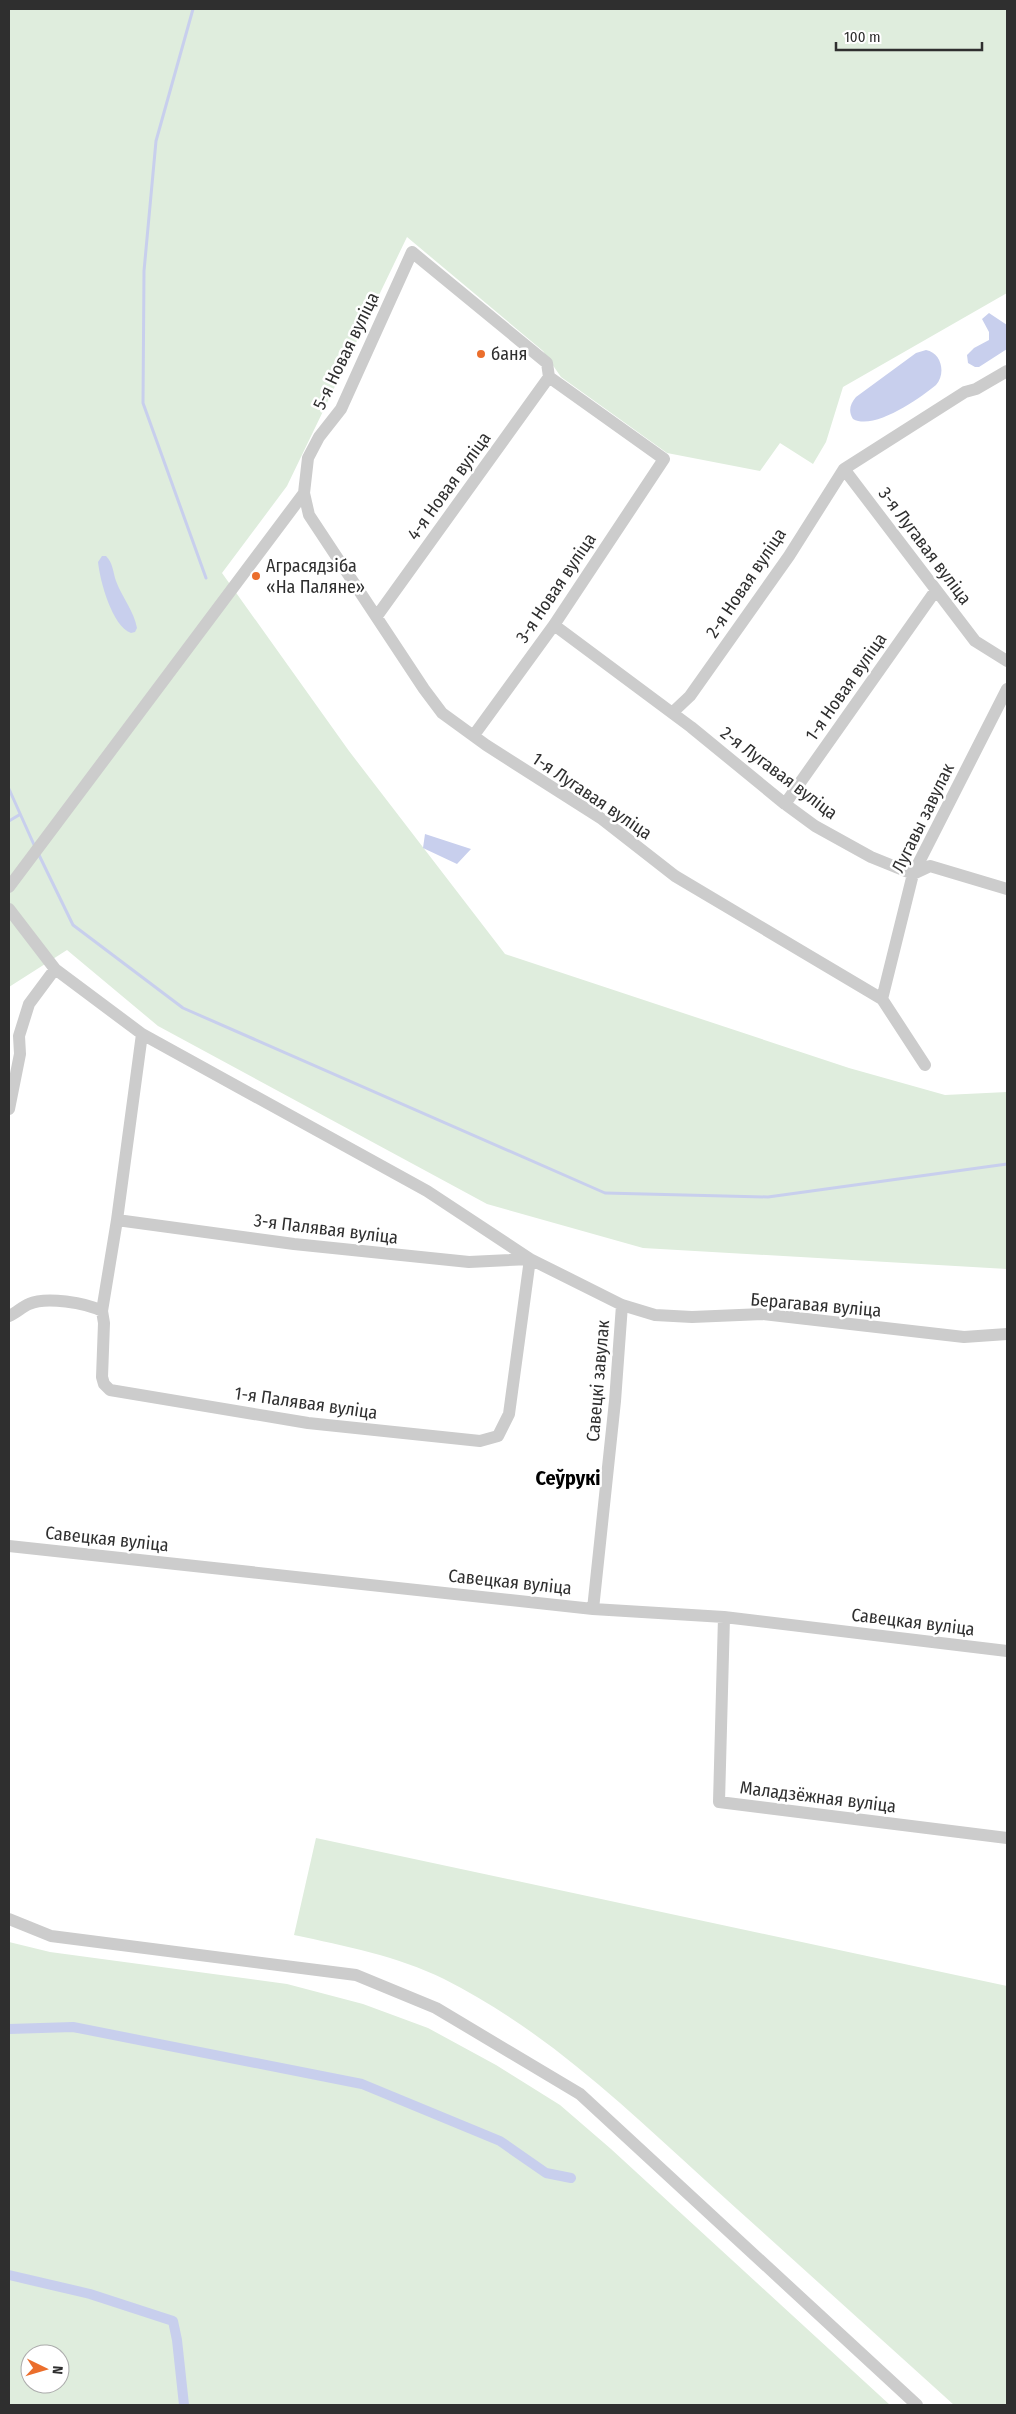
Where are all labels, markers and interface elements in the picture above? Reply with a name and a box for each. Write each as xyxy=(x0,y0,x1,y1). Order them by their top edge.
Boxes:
scale bar xyxy=(836,20,982,52)
text: 100 m xyxy=(844,28,881,46)
street label: 5-я Новая вуліца xyxy=(308,289,384,413)
place label: баня xyxy=(491,343,528,365)
marker: баня xyxy=(475,348,487,360)
street label: 4-я Новая вуліца xyxy=(402,428,496,544)
street label: 3-я Лугавая вуліца xyxy=(874,483,976,609)
street label: 2-я Новая вуліца xyxy=(701,524,791,642)
street label: 3-я Новая вуліца xyxy=(511,529,601,647)
place label: Аграсядзіба «На Паляне» xyxy=(266,555,365,598)
marker: Аграсядзіба «На Паляне» xyxy=(250,570,262,582)
street label: 1-я Новая вуліца xyxy=(801,629,891,745)
street label: 2-я Лугавая вуліца xyxy=(716,722,842,824)
street label: 1-я Лугавая вуліца xyxy=(528,748,656,844)
street label: Лугавы завулак xyxy=(887,759,959,876)
street label: 3-я Палявая вуліца xyxy=(253,1209,400,1249)
street label: Берагавая вуліца xyxy=(750,1288,883,1322)
street label: Савецкі завулак xyxy=(582,1319,614,1443)
street label: 1-я Палявая вуліца xyxy=(233,1382,379,1424)
district label: Сеўрукі xyxy=(536,1466,601,1490)
street label: Савецкая вуліца xyxy=(44,1522,170,1556)
street label: Савецкая вуліца xyxy=(447,1565,573,1599)
street label: Савецкая вуліца xyxy=(850,1604,976,1641)
street label: Маладзёжная вуліца xyxy=(739,1776,898,1818)
north arrow xyxy=(20,2344,70,2394)
text: N xyxy=(49,2365,66,2375)

